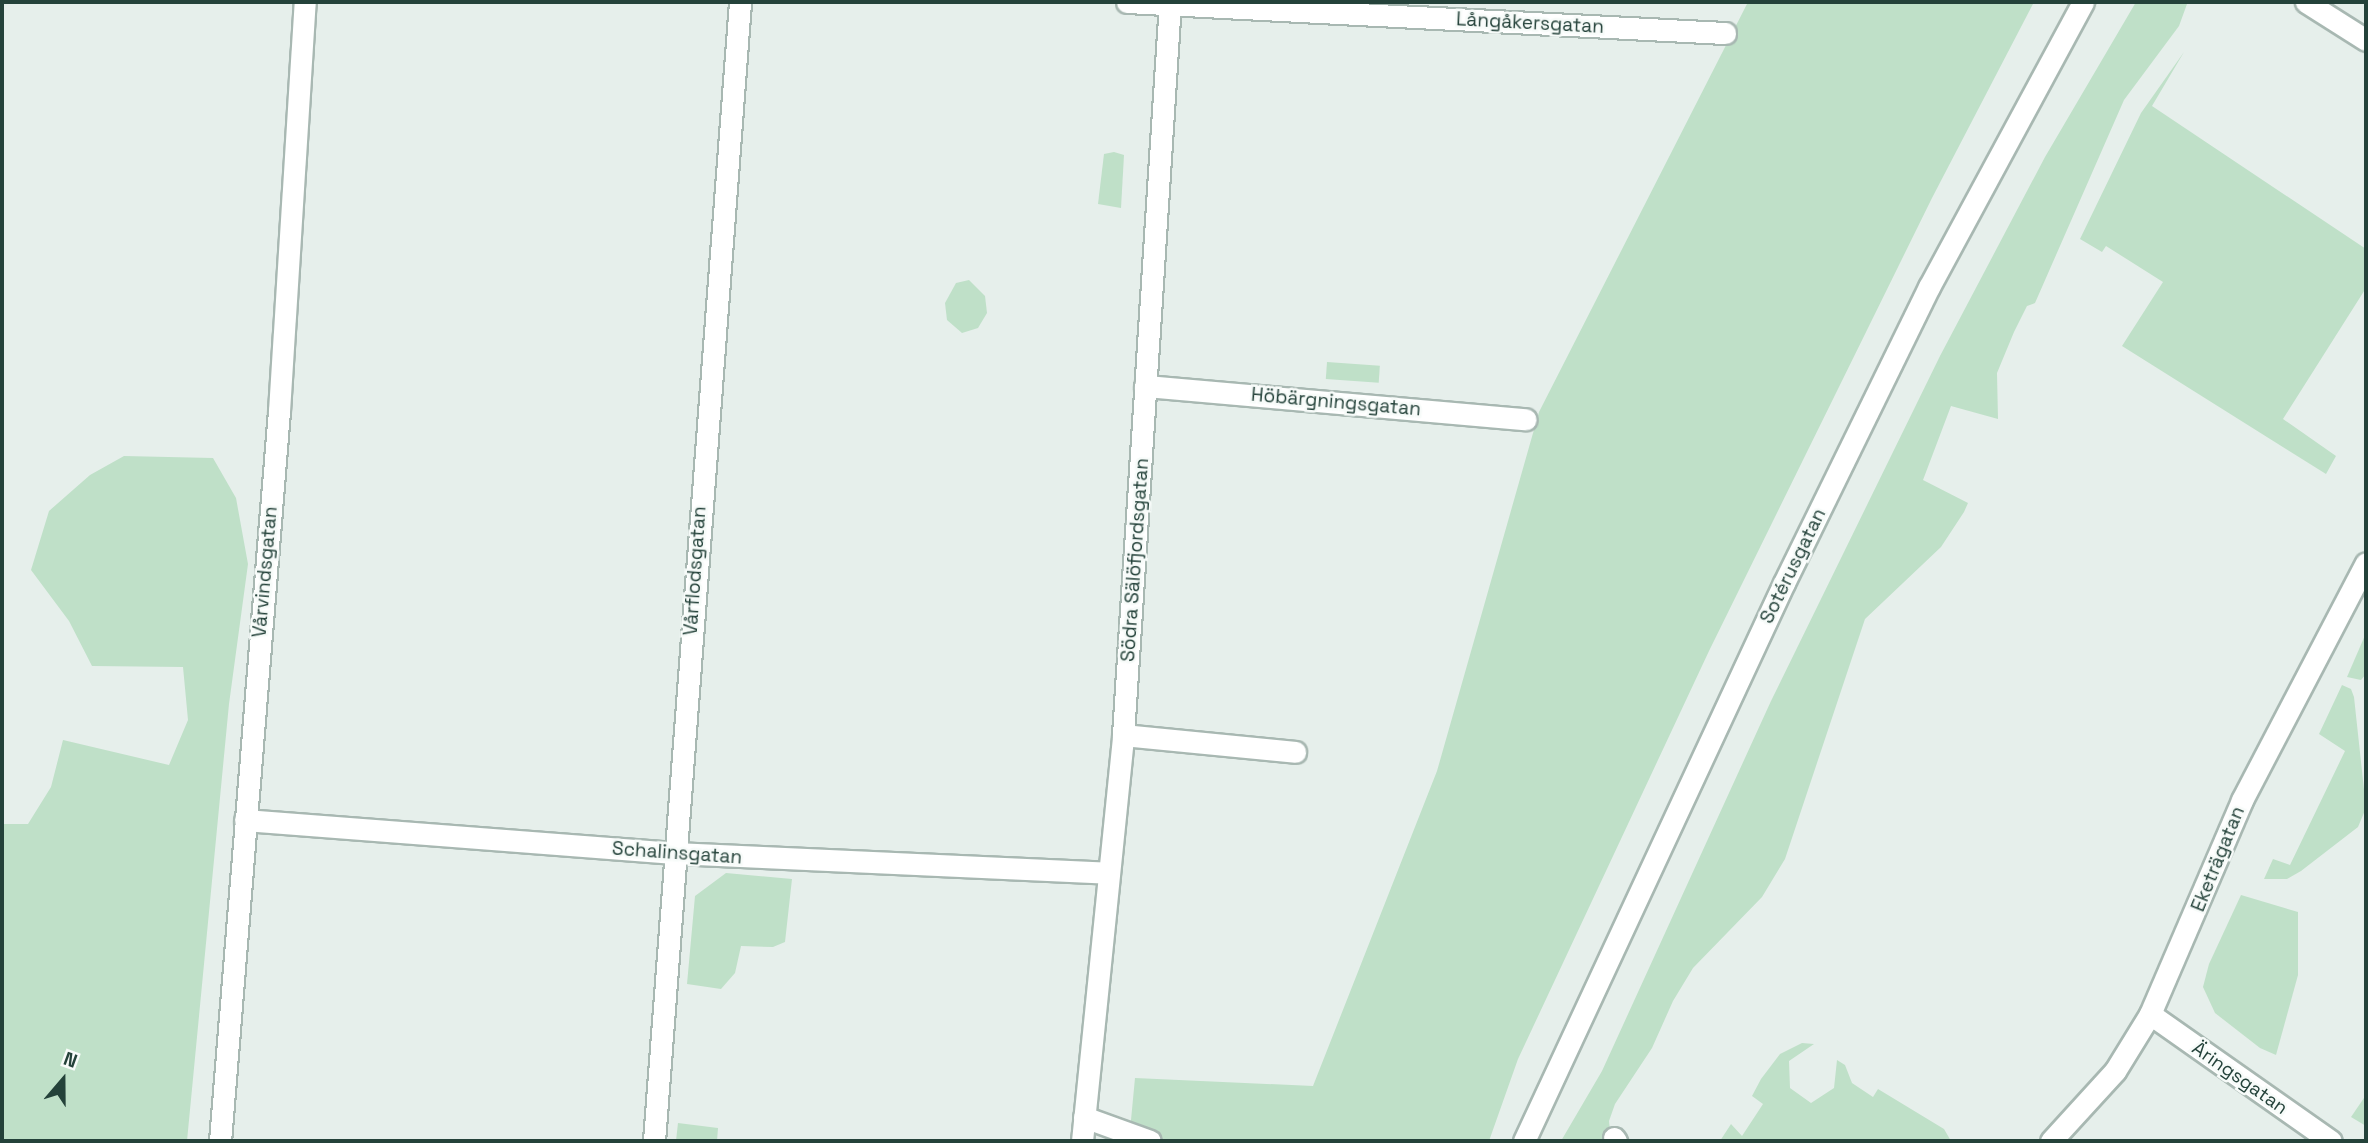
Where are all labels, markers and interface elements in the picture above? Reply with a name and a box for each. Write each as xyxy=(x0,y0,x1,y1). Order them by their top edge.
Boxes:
street label: Långåkersgatan xyxy=(1456,8,1604,38)
street label: Höbärgningsgatan xyxy=(1250,383,1422,421)
street label: Södra Sälöfjordsgatan xyxy=(1117,457,1153,663)
street label: Vårvindsgatan xyxy=(248,505,282,639)
street label: Sotérusgatan xyxy=(1755,505,1831,627)
street label: Vårflodsgatan xyxy=(679,506,711,636)
street label: Eketrägatan xyxy=(2187,803,2249,915)
street label: Schalinsgatan xyxy=(611,837,743,869)
street label: Äringsgatan xyxy=(2188,1037,2292,1119)
north arrow xyxy=(28,1045,98,1115)
text: N xyxy=(60,1046,81,1074)

